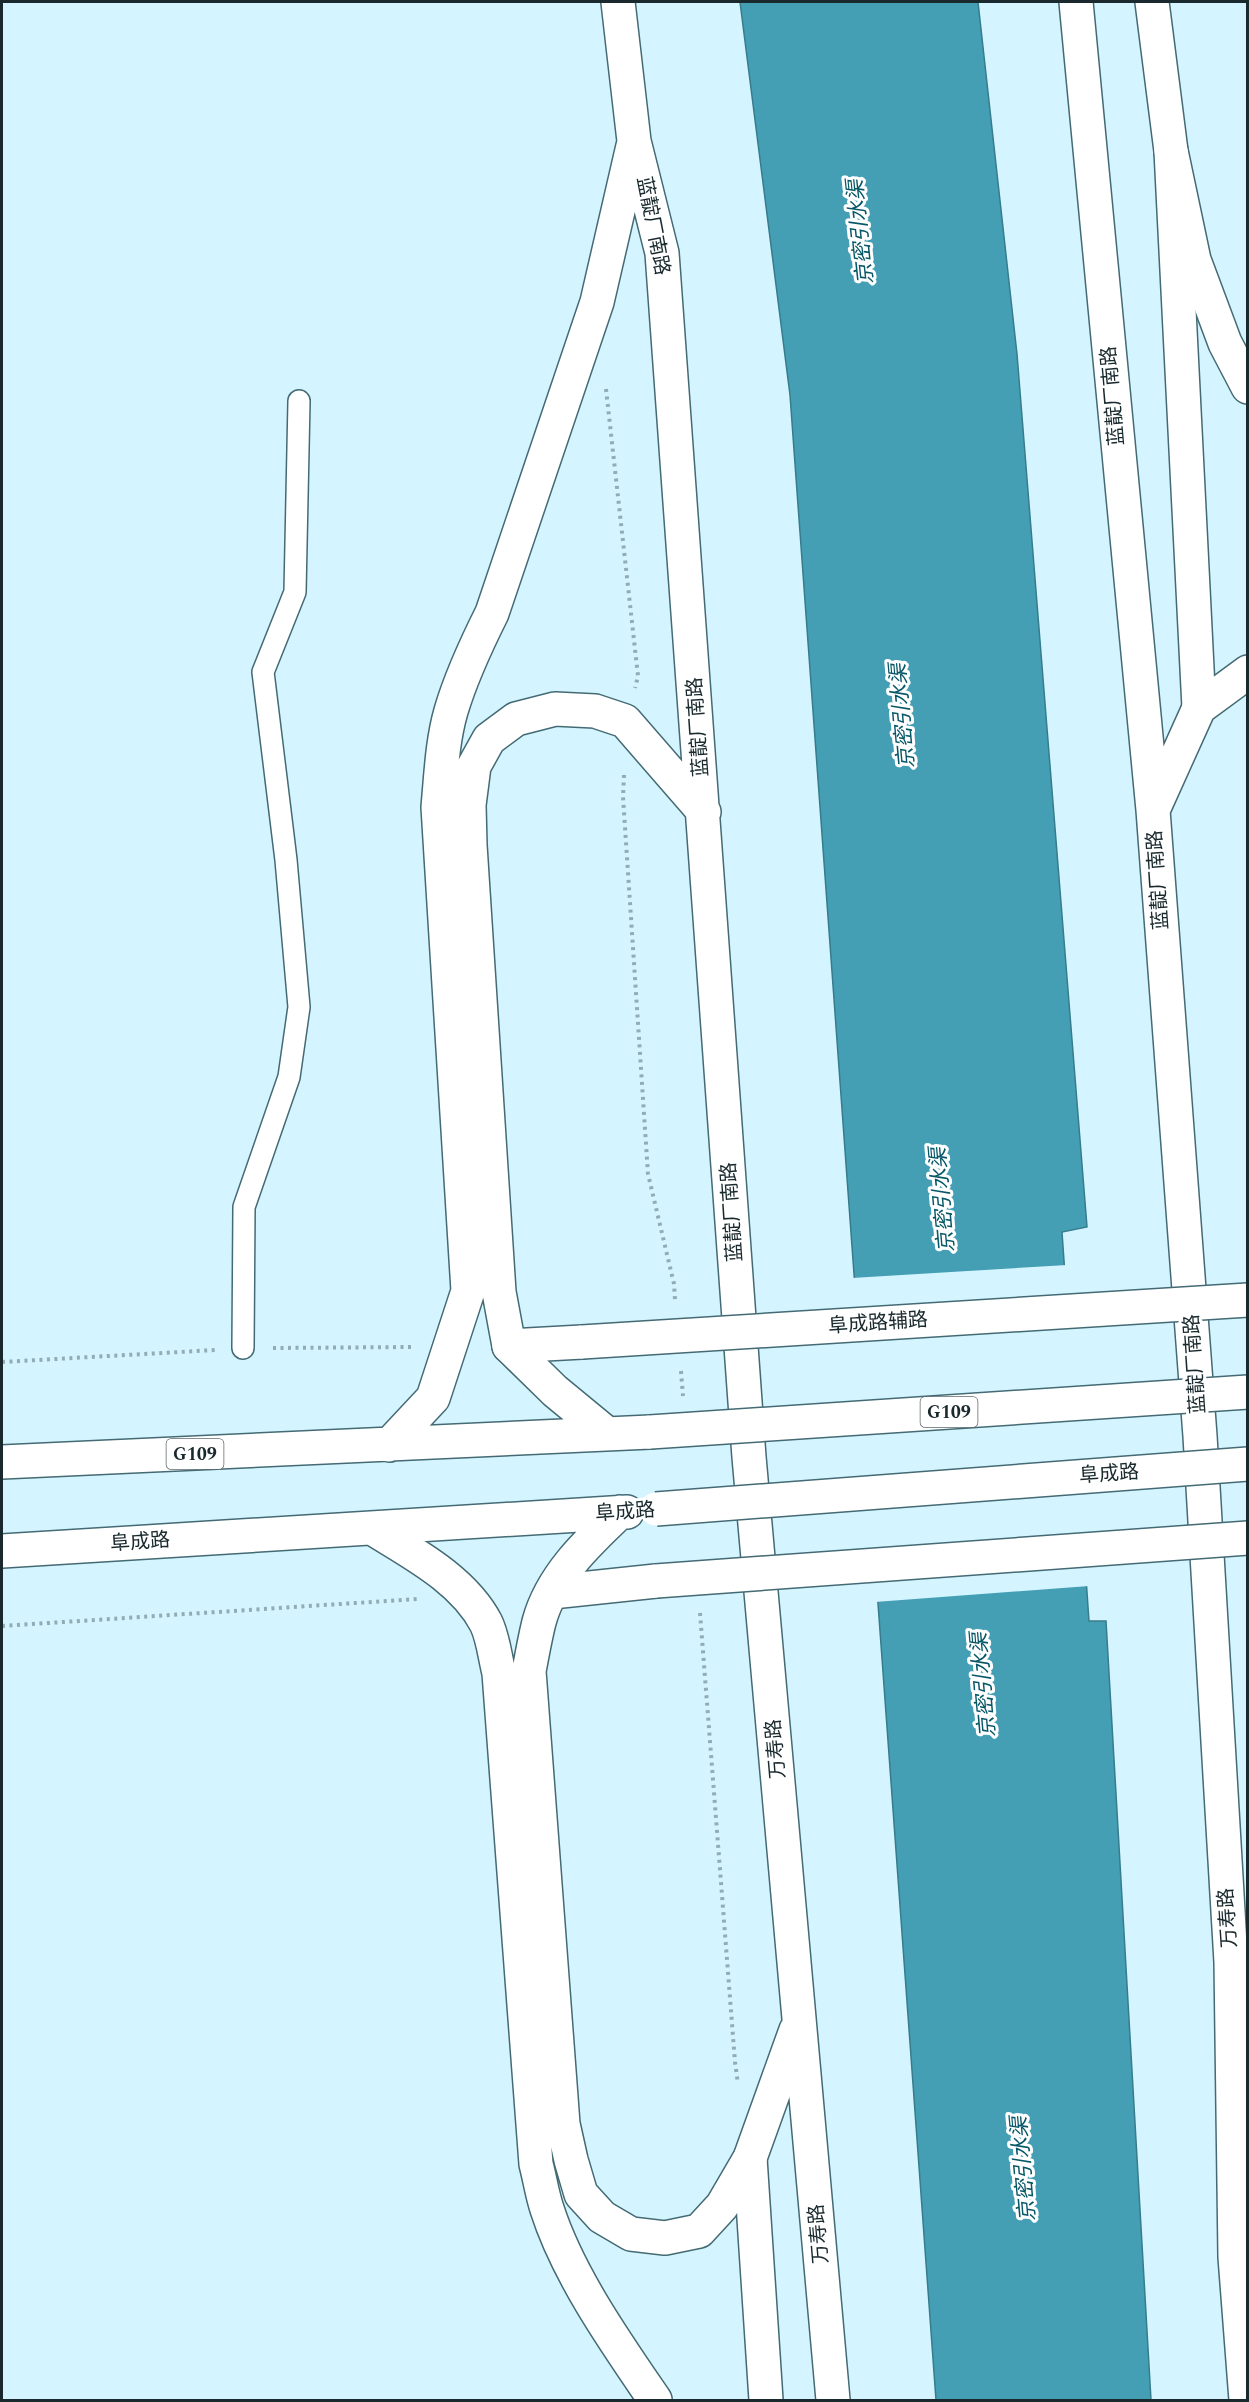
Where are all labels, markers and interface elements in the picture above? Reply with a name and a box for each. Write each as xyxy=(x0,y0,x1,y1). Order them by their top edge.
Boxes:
street label: 蓝靛厂南路 xyxy=(629,174,677,278)
water label: 京密引水渠 xyxy=(839,175,882,286)
street label: 蓝靛厂南路 xyxy=(1094,345,1132,447)
water label: 京密引水渠 xyxy=(882,659,924,770)
street label: 蓝靛厂南路 xyxy=(680,676,716,778)
street label: 蓝靛厂南路 xyxy=(1140,829,1176,931)
water label: 京密引水渠 xyxy=(922,1143,964,1254)
street label: 蓝靛厂南路 xyxy=(714,1161,750,1263)
street label: 阜成路辅路 xyxy=(827,1305,929,1341)
street label: 蓝靛厂南路 xyxy=(1177,1313,1213,1415)
road number: G109 xyxy=(920,1397,978,1427)
road number: G109 xyxy=(166,1439,224,1469)
street label: 阜成路 xyxy=(1078,1457,1140,1491)
street label: 阜成路 xyxy=(594,1495,656,1529)
street label: 阜成路 xyxy=(109,1525,171,1559)
water label: 京密引水渠 xyxy=(963,1628,1005,1739)
street label: 万寿路 xyxy=(758,1718,794,1780)
street label: 万寿路 xyxy=(1211,1887,1245,1949)
water label: 京密引水渠 xyxy=(1003,2112,1045,2223)
street label: 万寿路 xyxy=(801,2203,837,2265)

